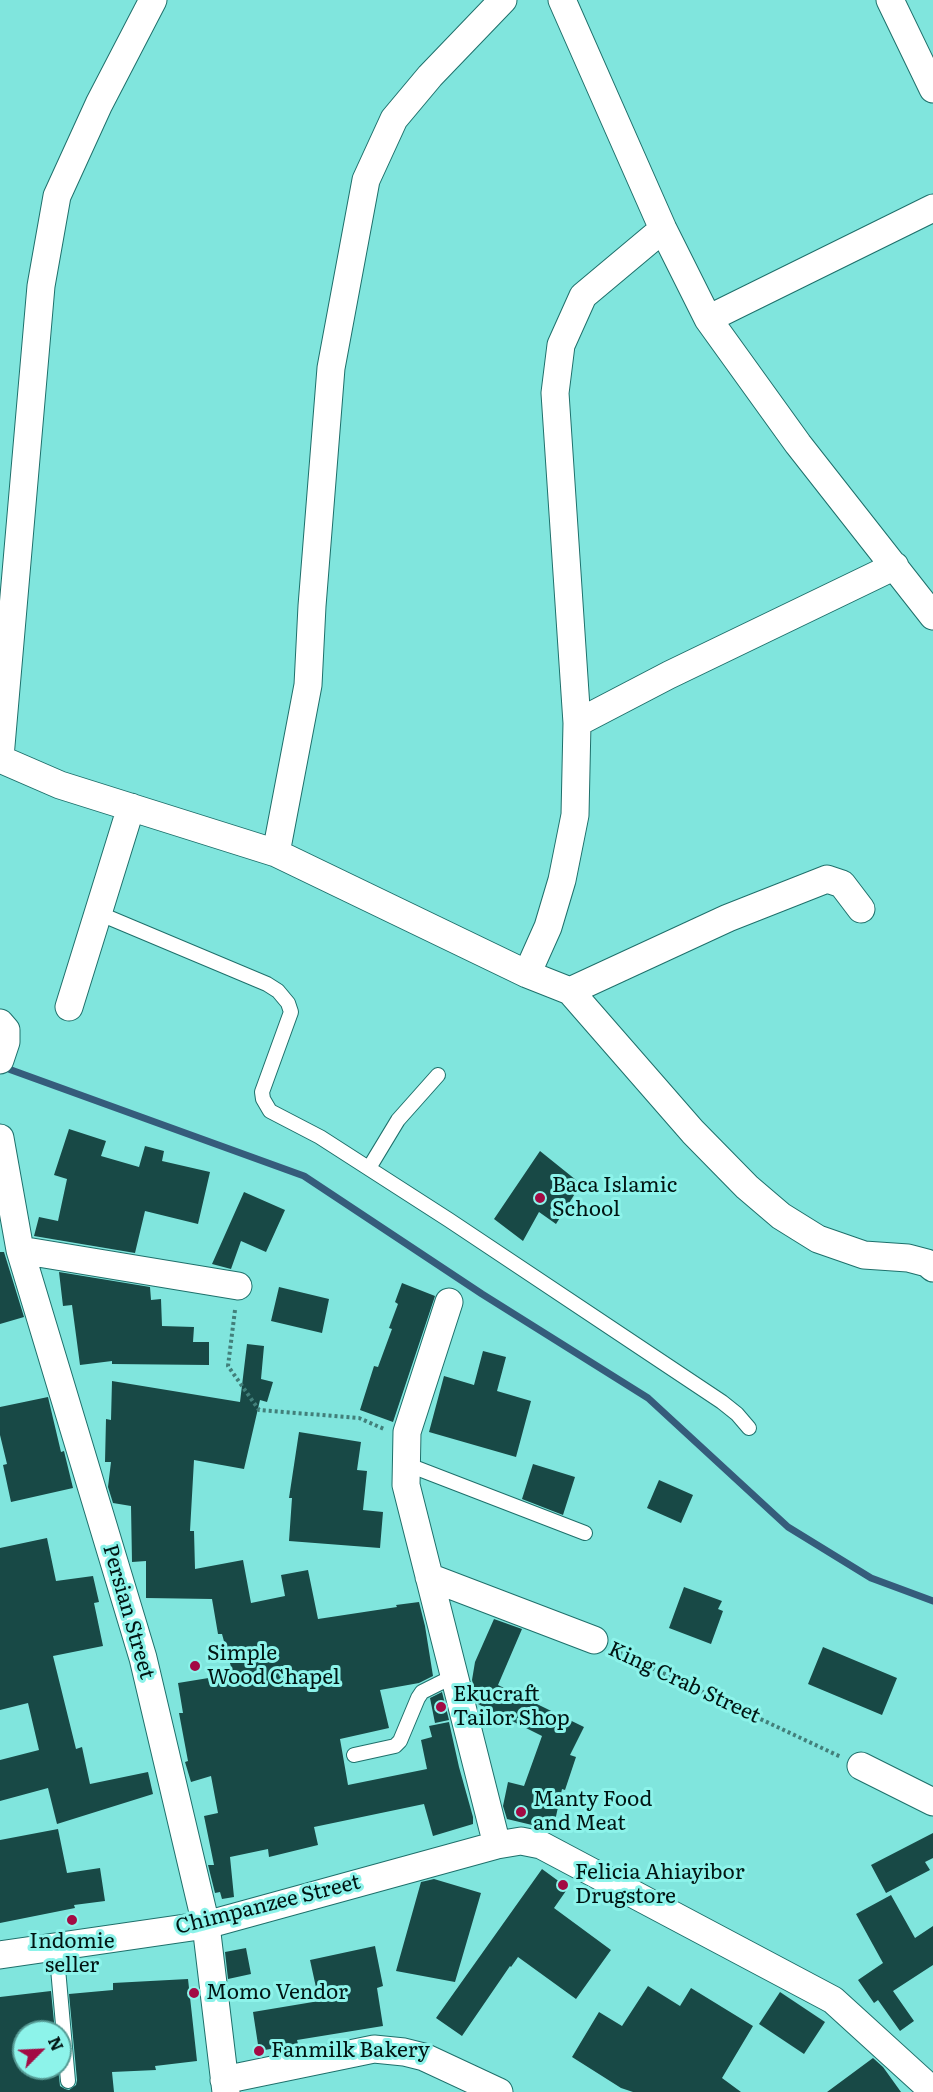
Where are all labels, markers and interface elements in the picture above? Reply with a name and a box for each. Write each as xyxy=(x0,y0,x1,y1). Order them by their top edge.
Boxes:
place label: Baca Islamic School xyxy=(552,1173,677,1223)
marker: Baca Islamic School xyxy=(533,1191,547,1205)
street label: Persian Street xyxy=(97,1542,159,1682)
street label: King Crab Street xyxy=(604,1637,764,1729)
place label: Simple Wood Chapel xyxy=(207,1641,340,1691)
marker: Simple Wood Chapel xyxy=(188,1659,202,1673)
place label: Ekucraft Tailor Shop xyxy=(453,1682,570,1732)
marker: Ekucraft Tailor Shop xyxy=(434,1700,448,1714)
place label: Manty Food and Meat xyxy=(533,1787,652,1837)
marker: Manty Food and Meat xyxy=(514,1805,528,1819)
place label: Felicia Ahiayibor Drugstore xyxy=(575,1860,745,1910)
street label: Chimpanzee Street xyxy=(173,1870,363,1940)
marker: Felicia Ahiayibor Drugstore xyxy=(556,1878,570,1892)
marker: Indomie seller xyxy=(65,1913,79,1927)
place label: Indomie seller xyxy=(29,1929,115,1979)
place label: Momo Vendor xyxy=(206,1980,348,2006)
marker: Momo Vendor xyxy=(187,1986,201,2000)
north arrow xyxy=(12,2020,72,2080)
text: N xyxy=(43,2032,70,2055)
place label: Fanmilk Bakery xyxy=(271,2038,430,2064)
marker: Fanmilk Bakery xyxy=(252,2044,266,2058)

